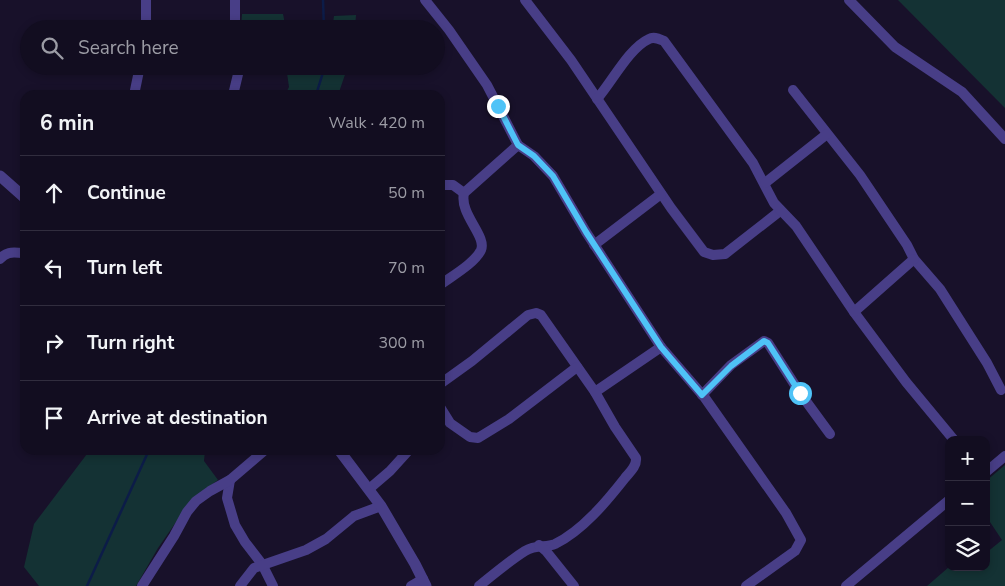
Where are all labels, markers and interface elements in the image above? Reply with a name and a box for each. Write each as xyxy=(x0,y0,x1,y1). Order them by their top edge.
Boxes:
search box xyxy=(20,20,445,75)
icon: search xyxy=(38,34,66,62)
text: Search here xyxy=(78,35,179,61)
route end xyxy=(487,95,510,118)
text: 6 min xyxy=(40,109,94,137)
text: Walk · 420 m xyxy=(329,112,425,134)
icon: ahead xyxy=(40,179,68,207)
text: Continue xyxy=(87,180,166,206)
text: 50 m xyxy=(388,182,425,204)
icon: left xyxy=(40,254,68,282)
text: Turn left xyxy=(87,255,162,281)
text: 70 m xyxy=(388,257,425,279)
icon: right xyxy=(40,329,68,357)
text: Turn right xyxy=(87,330,174,356)
text: 300 m xyxy=(378,332,425,354)
route start xyxy=(789,382,812,405)
icon: arrive xyxy=(40,404,68,432)
text: Arrive at destination xyxy=(87,405,268,431)
map controls xyxy=(945,436,990,571)
button: + xyxy=(945,436,990,481)
button: − xyxy=(945,481,990,526)
button: layers xyxy=(945,526,990,571)

